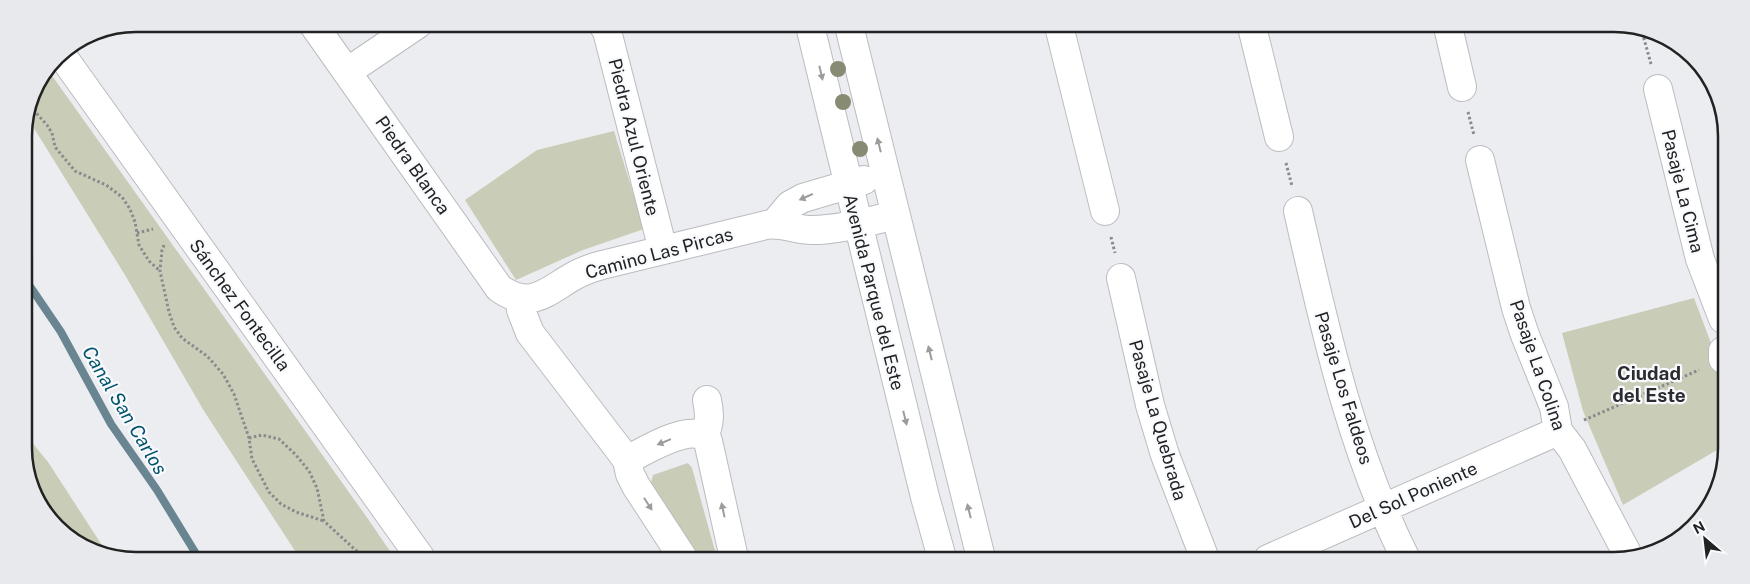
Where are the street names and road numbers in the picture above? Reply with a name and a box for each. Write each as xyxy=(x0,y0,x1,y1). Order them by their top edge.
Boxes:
street label: Piedra Azul Oriente xyxy=(604,56,664,218)
street label: Piedra Blanca xyxy=(371,112,455,218)
street label: Pasaje La Cima xyxy=(1658,127,1708,255)
street label: Avenida Parque del Este xyxy=(839,192,909,392)
street label: Camino Las Pircas xyxy=(583,223,735,283)
street label: Sánchez Fontecilla xyxy=(185,235,295,375)
street label: Pasaje La Colina xyxy=(1506,297,1570,433)
street label: Pasaje Los Faldeos xyxy=(1311,309,1377,467)
street label: Pasaje La Quebrada xyxy=(1125,337,1191,503)
street label: Del Sol Poniente xyxy=(1346,457,1480,533)

